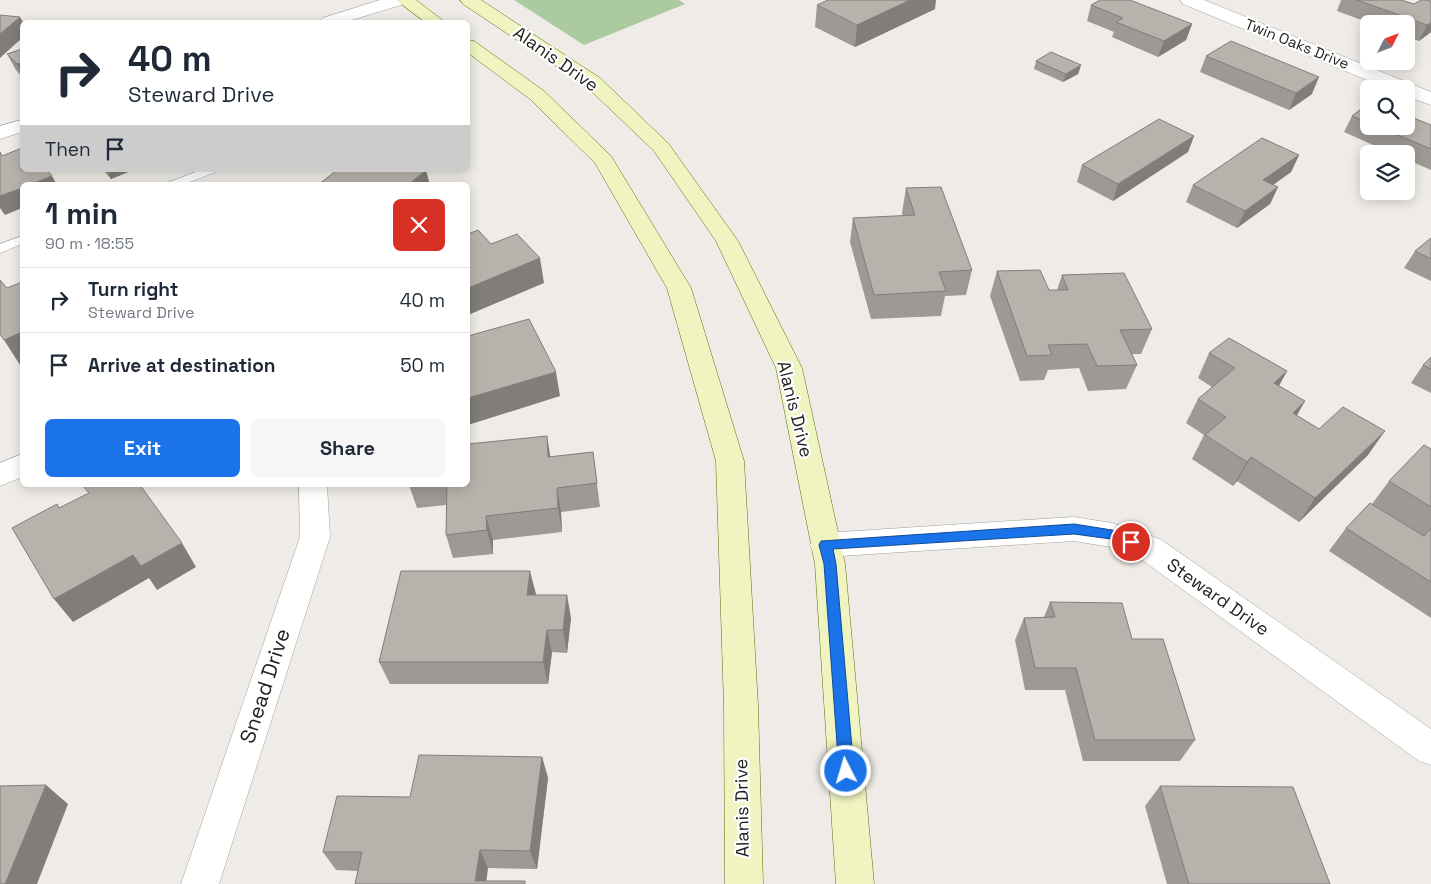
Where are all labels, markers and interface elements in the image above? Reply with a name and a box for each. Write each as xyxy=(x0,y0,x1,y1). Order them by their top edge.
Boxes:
street label: Twin Oaks Drive xyxy=(1242,14,1352,73)
north arrow xyxy=(1360,15,1415,70)
map controls xyxy=(1360,15,1415,200)
street label: Alanis Drive xyxy=(509,21,603,96)
text: 40 m xyxy=(128,37,212,81)
icon: right xyxy=(45,40,110,105)
text: Steward Drive xyxy=(128,80,275,108)
button: search xyxy=(1360,80,1415,135)
icon: arrive xyxy=(101,135,129,163)
text: Then xyxy=(45,137,91,162)
button: layers xyxy=(1360,145,1415,200)
text: 1 min xyxy=(45,194,118,233)
button: close xyxy=(393,199,445,251)
text: 90 m · 18:55 xyxy=(45,233,134,254)
text: Turn right xyxy=(88,277,178,302)
icon: right xyxy=(45,286,73,314)
text: 40 m xyxy=(400,288,445,313)
text: Steward Drive xyxy=(88,302,195,323)
icon: arrive xyxy=(45,351,73,379)
text: Arrive at destination xyxy=(88,353,276,378)
text: 50 m xyxy=(400,353,445,378)
street label: Alanis Drive xyxy=(772,358,819,460)
button: Exit xyxy=(45,419,240,477)
button: Share xyxy=(250,419,445,477)
pin xyxy=(1110,521,1152,563)
icon: arrive xyxy=(1117,528,1145,556)
street label: Steward Drive xyxy=(1163,553,1274,640)
street label: Snead Drive xyxy=(233,625,296,747)
position arrow xyxy=(819,744,871,796)
street label: Alanis Drive xyxy=(729,758,754,858)

